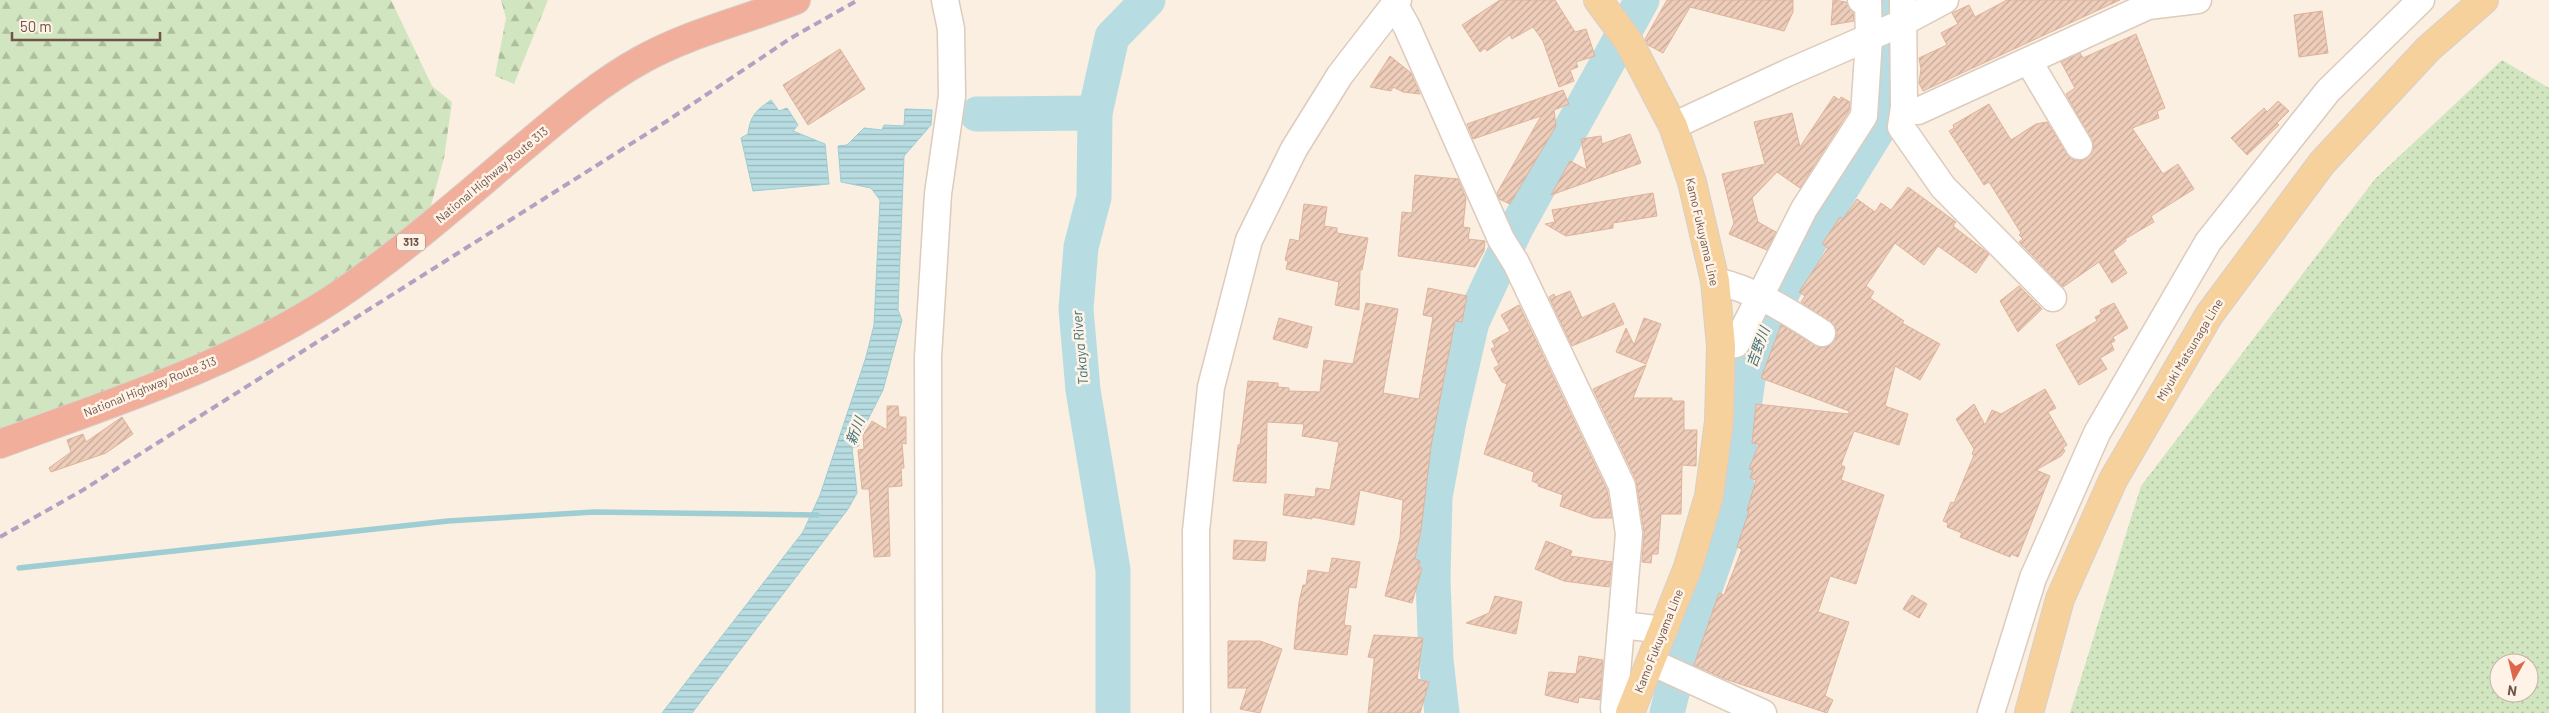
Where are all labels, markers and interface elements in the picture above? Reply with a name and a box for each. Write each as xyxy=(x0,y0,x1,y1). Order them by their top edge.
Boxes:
scale bar xyxy=(12,10,160,42)
text: 50 m xyxy=(20,17,52,35)
street label: National Highway Route 313 xyxy=(433,123,550,225)
street label: Kamo Fukuyama Line xyxy=(1684,176,1722,287)
road number: 313 xyxy=(397,233,425,250)
street label: Miyuki Matsunaga Line xyxy=(2153,296,2225,403)
water label: Takaya River xyxy=(1068,309,1091,386)
water label: 吉野川 xyxy=(1742,322,1773,369)
street label: National Highway Route 313 xyxy=(81,353,218,419)
water label: 新川 xyxy=(842,413,868,447)
street label: Kamo Fukuyama Line xyxy=(1631,587,1685,694)
north arrow xyxy=(2489,653,2539,703)
text: N xyxy=(2506,682,2518,700)

